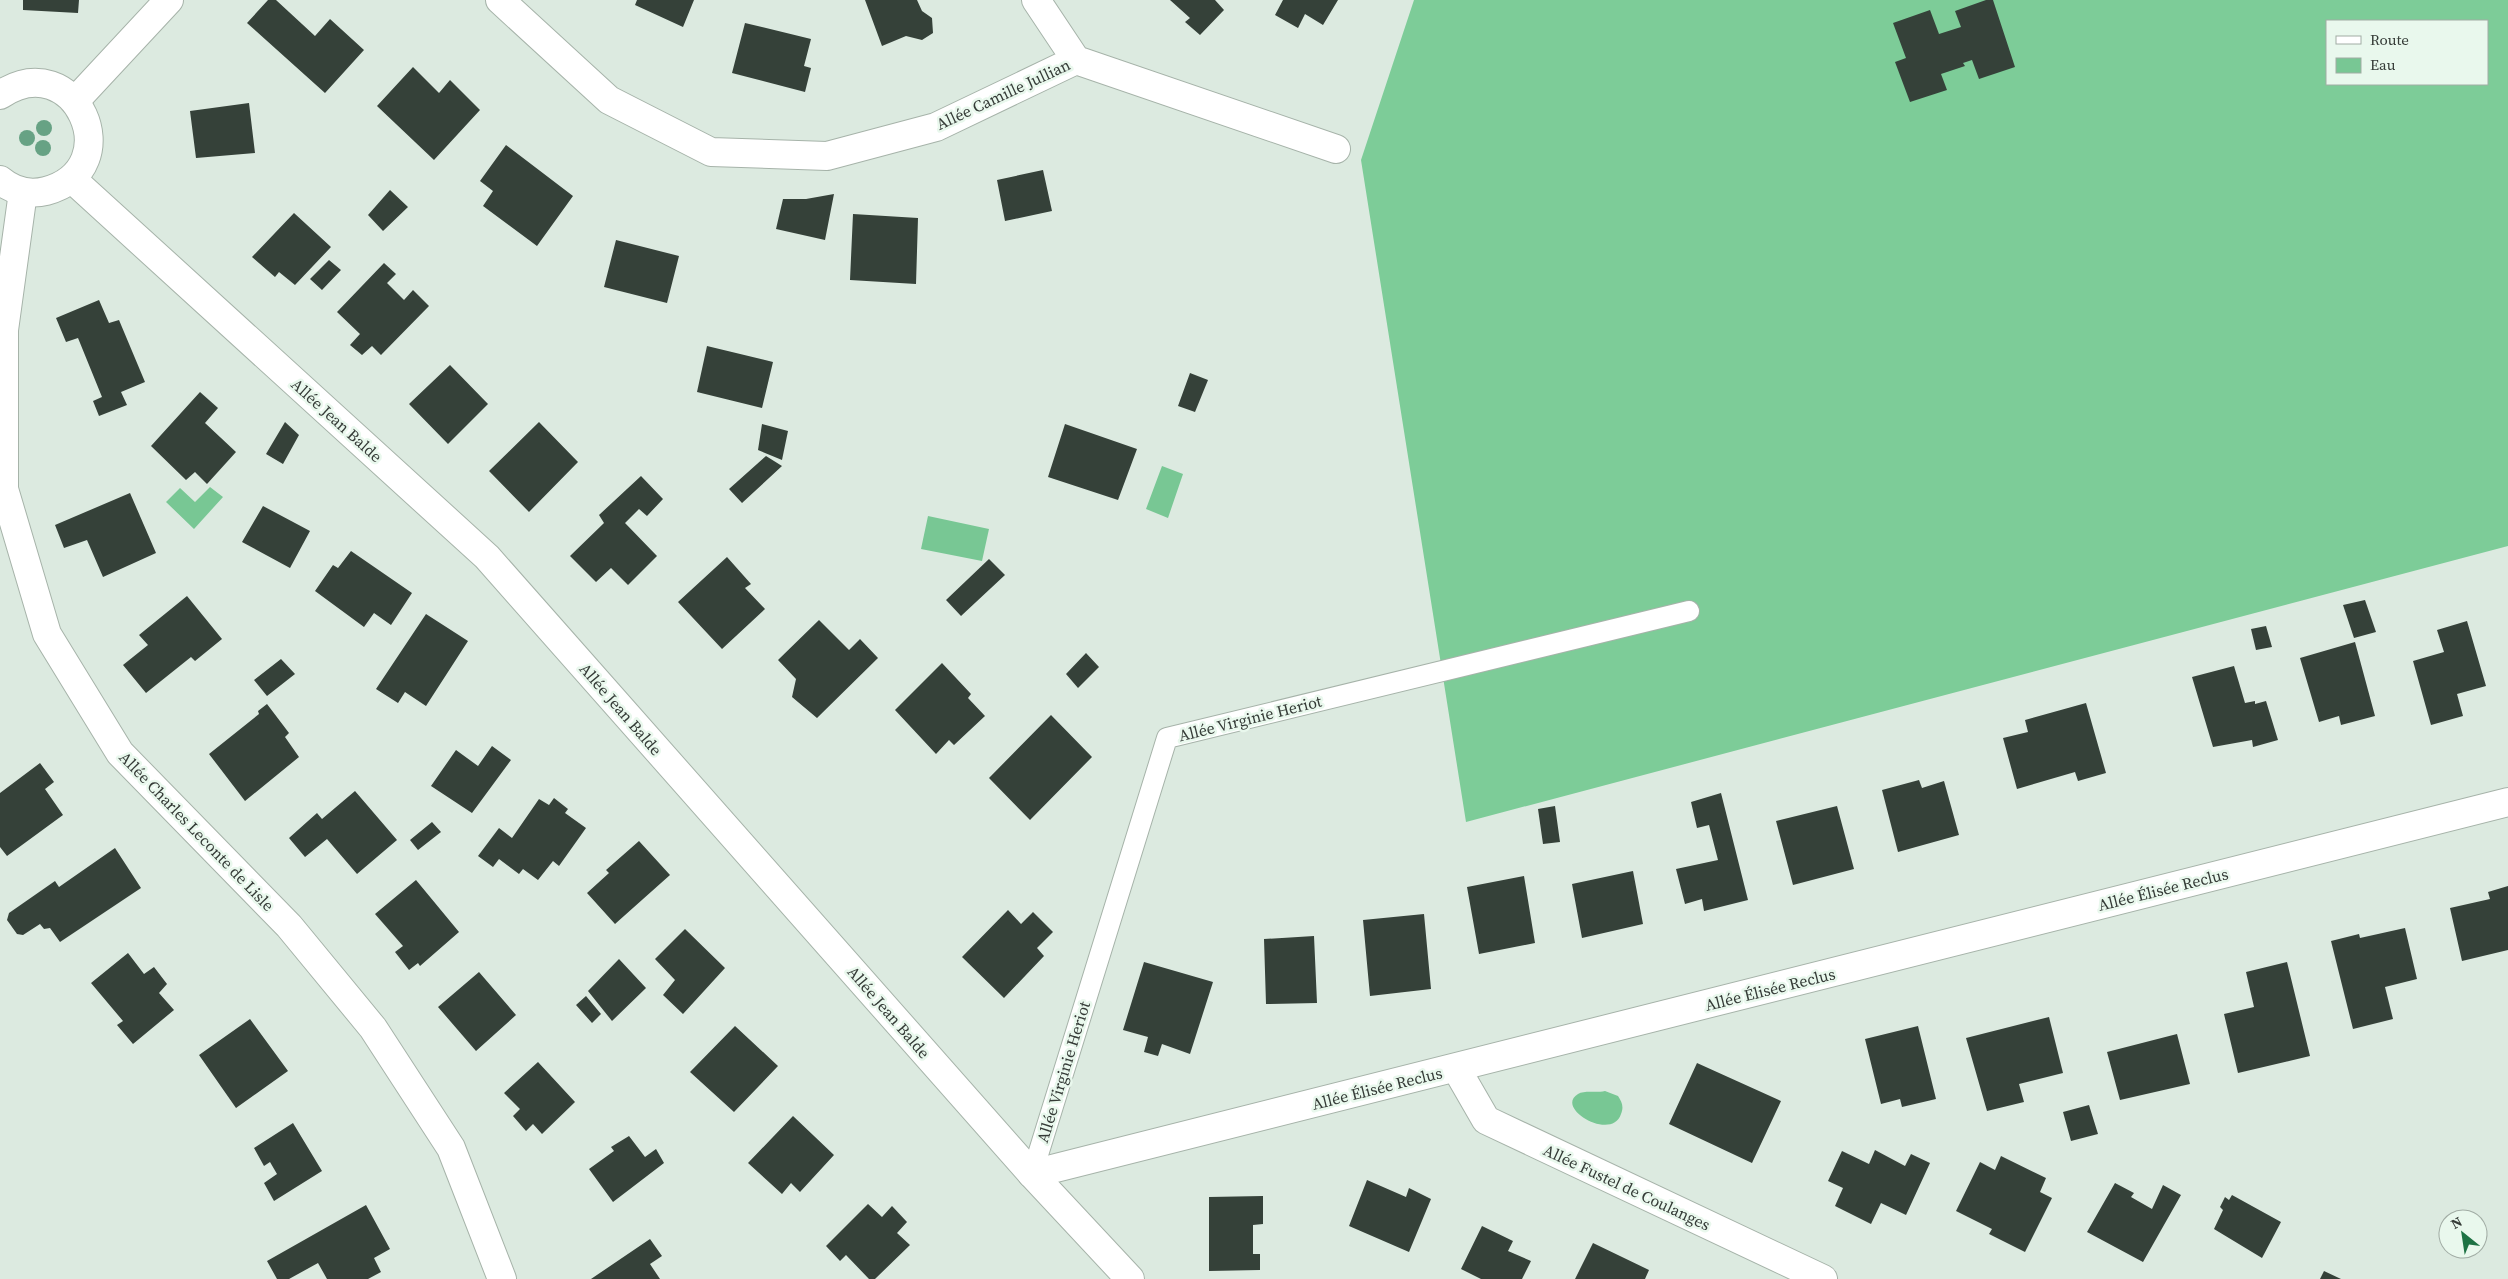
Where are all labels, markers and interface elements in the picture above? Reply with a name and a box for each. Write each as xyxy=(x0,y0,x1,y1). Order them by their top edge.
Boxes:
legend xyxy=(2326,20,2488,85)
text: Route xyxy=(2370,29,2409,50)
street label: Allée Camille Jullian xyxy=(932,53,1074,135)
text: Eau xyxy=(2370,54,2396,75)
street label: Allée Jean Balde xyxy=(287,373,387,467)
street label: Allée Jean Balde xyxy=(575,658,667,760)
street label: Allée Virginie Heriot xyxy=(1176,689,1325,746)
street label: Allée Charles Leconte de Lisle xyxy=(115,746,279,916)
street label: Allée Élisée Reclus xyxy=(2096,862,2230,916)
street label: Allée Jean Balde xyxy=(843,961,935,1063)
street label: Allée Élisée Reclus xyxy=(1703,962,1837,1016)
street label: Allée Virginie Heriot xyxy=(1031,998,1095,1145)
street label: Allée Élisée Reclus xyxy=(1310,1061,1444,1115)
street label: Allée Fustel de Coulanges xyxy=(1540,1139,1714,1235)
north arrow xyxy=(2438,1209,2488,1259)
text: N xyxy=(2447,1212,2466,1234)

